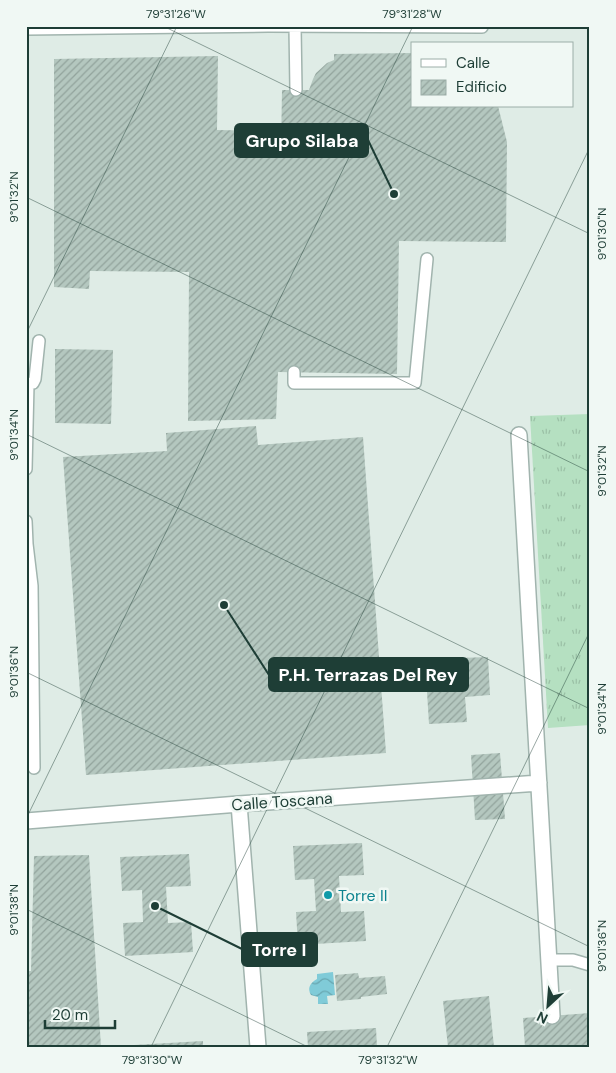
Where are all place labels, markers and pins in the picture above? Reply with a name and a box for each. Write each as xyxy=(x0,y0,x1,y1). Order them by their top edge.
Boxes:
callout: Grupo Silaba xyxy=(235,124,368,157)
callout: P.H. Terrazas Del Rey xyxy=(269,658,468,691)
place label: Torre II xyxy=(338,885,387,906)
marker: Torre II xyxy=(322,889,334,901)
callout: Torre I xyxy=(242,933,317,966)

